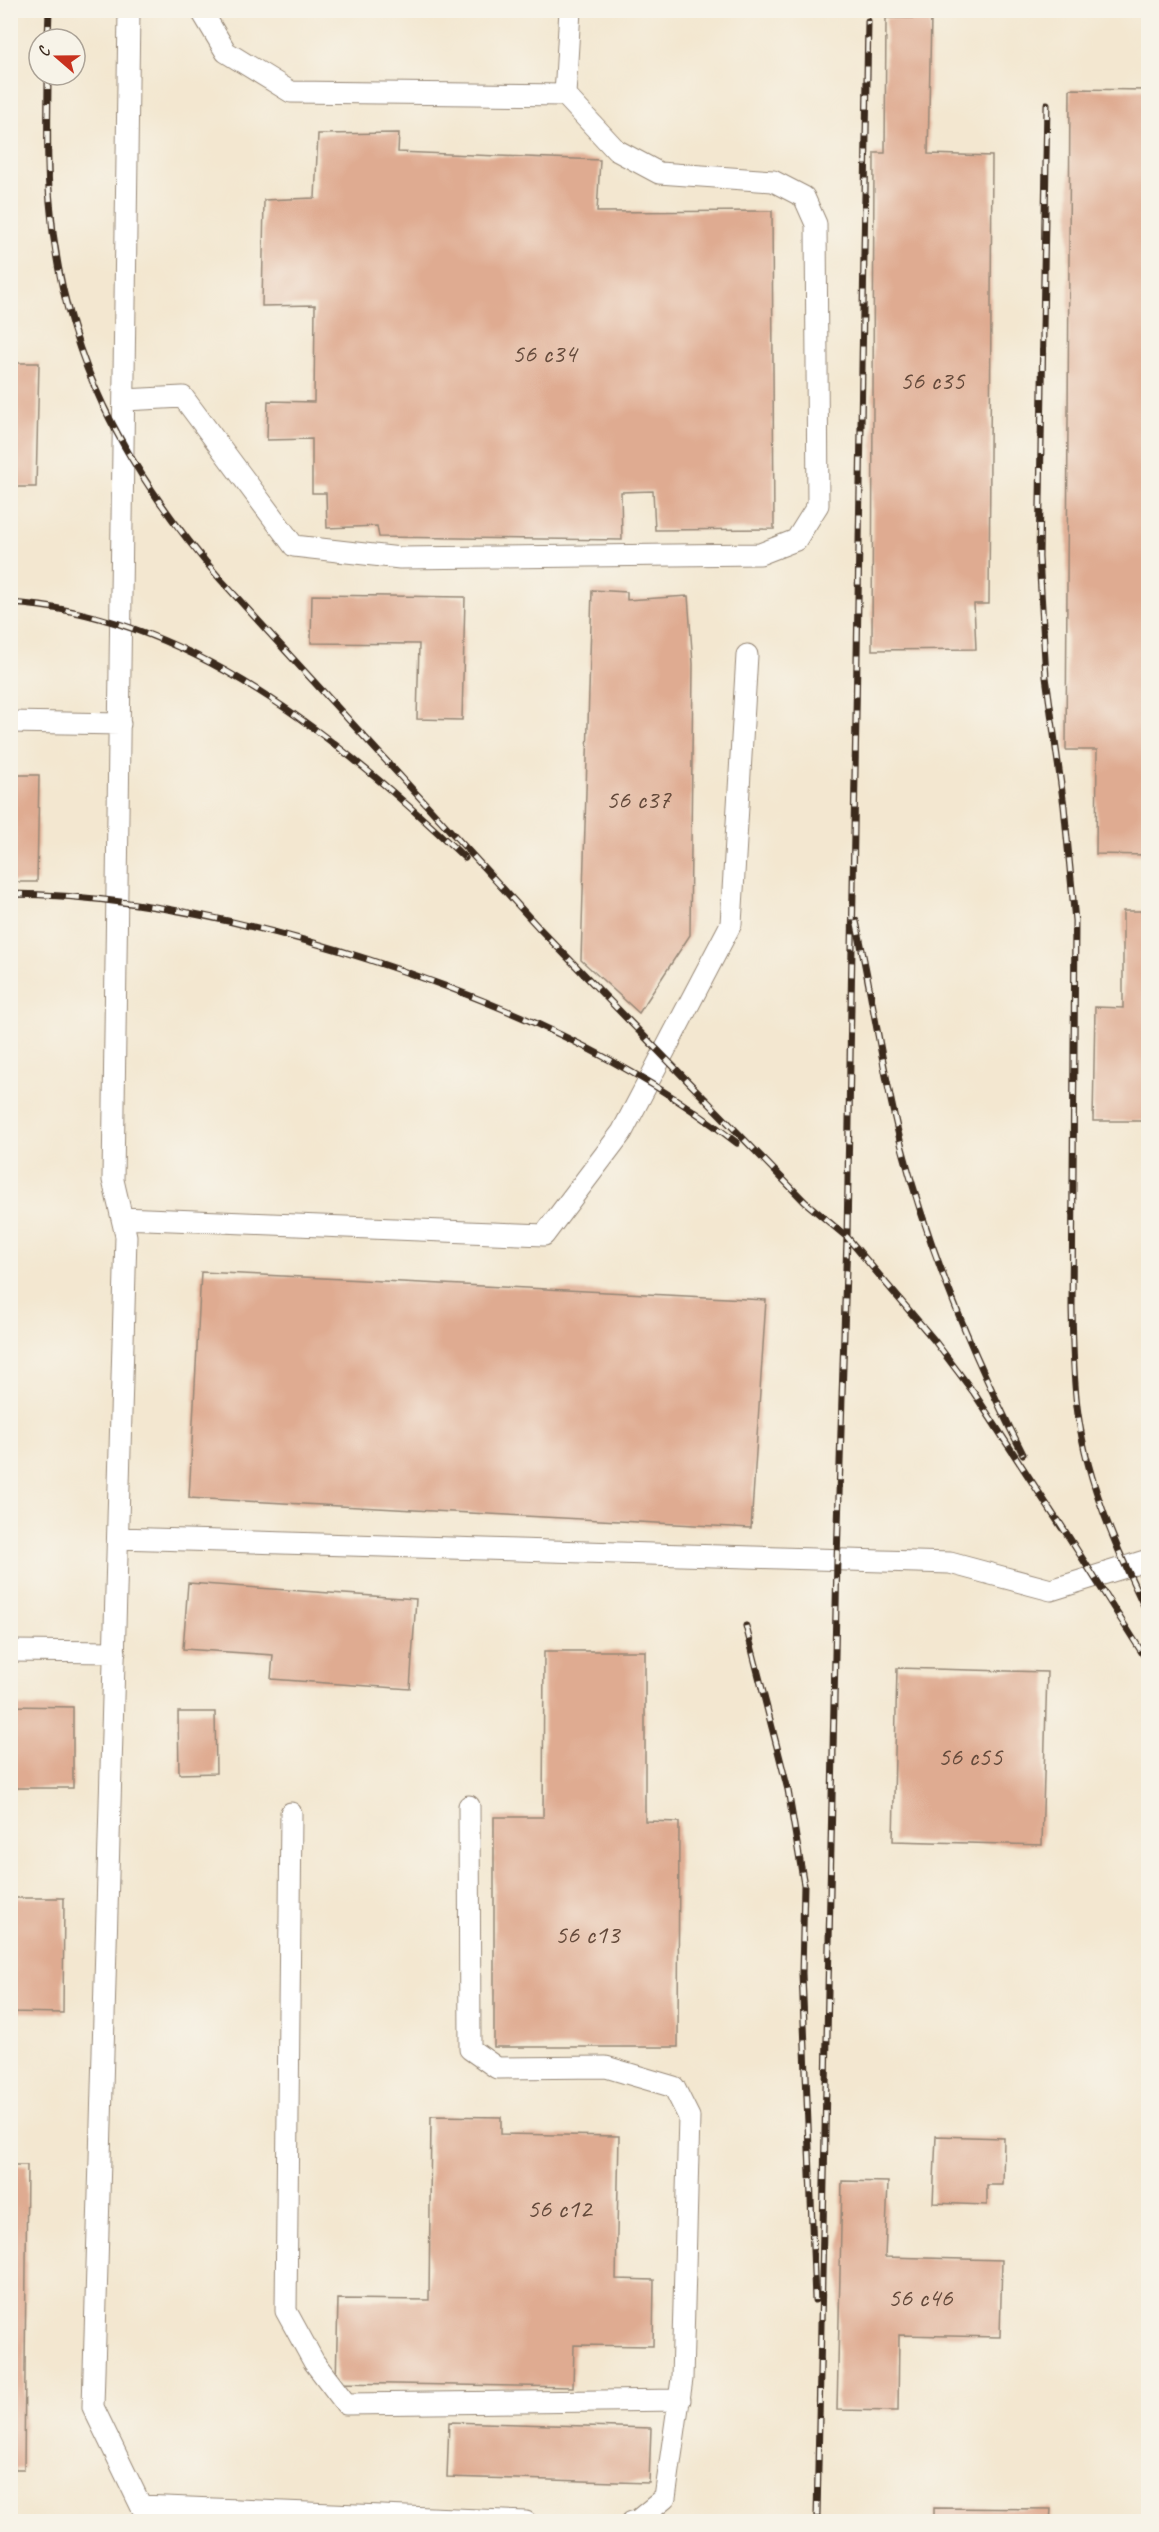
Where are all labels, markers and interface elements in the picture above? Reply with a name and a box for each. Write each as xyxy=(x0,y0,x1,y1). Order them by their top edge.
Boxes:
north arrow xyxy=(27,27,87,87)
text: С xyxy=(33,43,55,59)
house number: 56 с34 xyxy=(512,336,579,370)
house number: 56 с35 xyxy=(900,363,966,397)
house number: 56 с37 xyxy=(606,782,672,816)
house number: 56 с55 xyxy=(938,1739,1004,1773)
house number: 56 с13 xyxy=(555,1917,621,1951)
house number: 56 с12 xyxy=(527,2191,593,2225)
house number: 56 с46 xyxy=(888,2280,953,2314)

